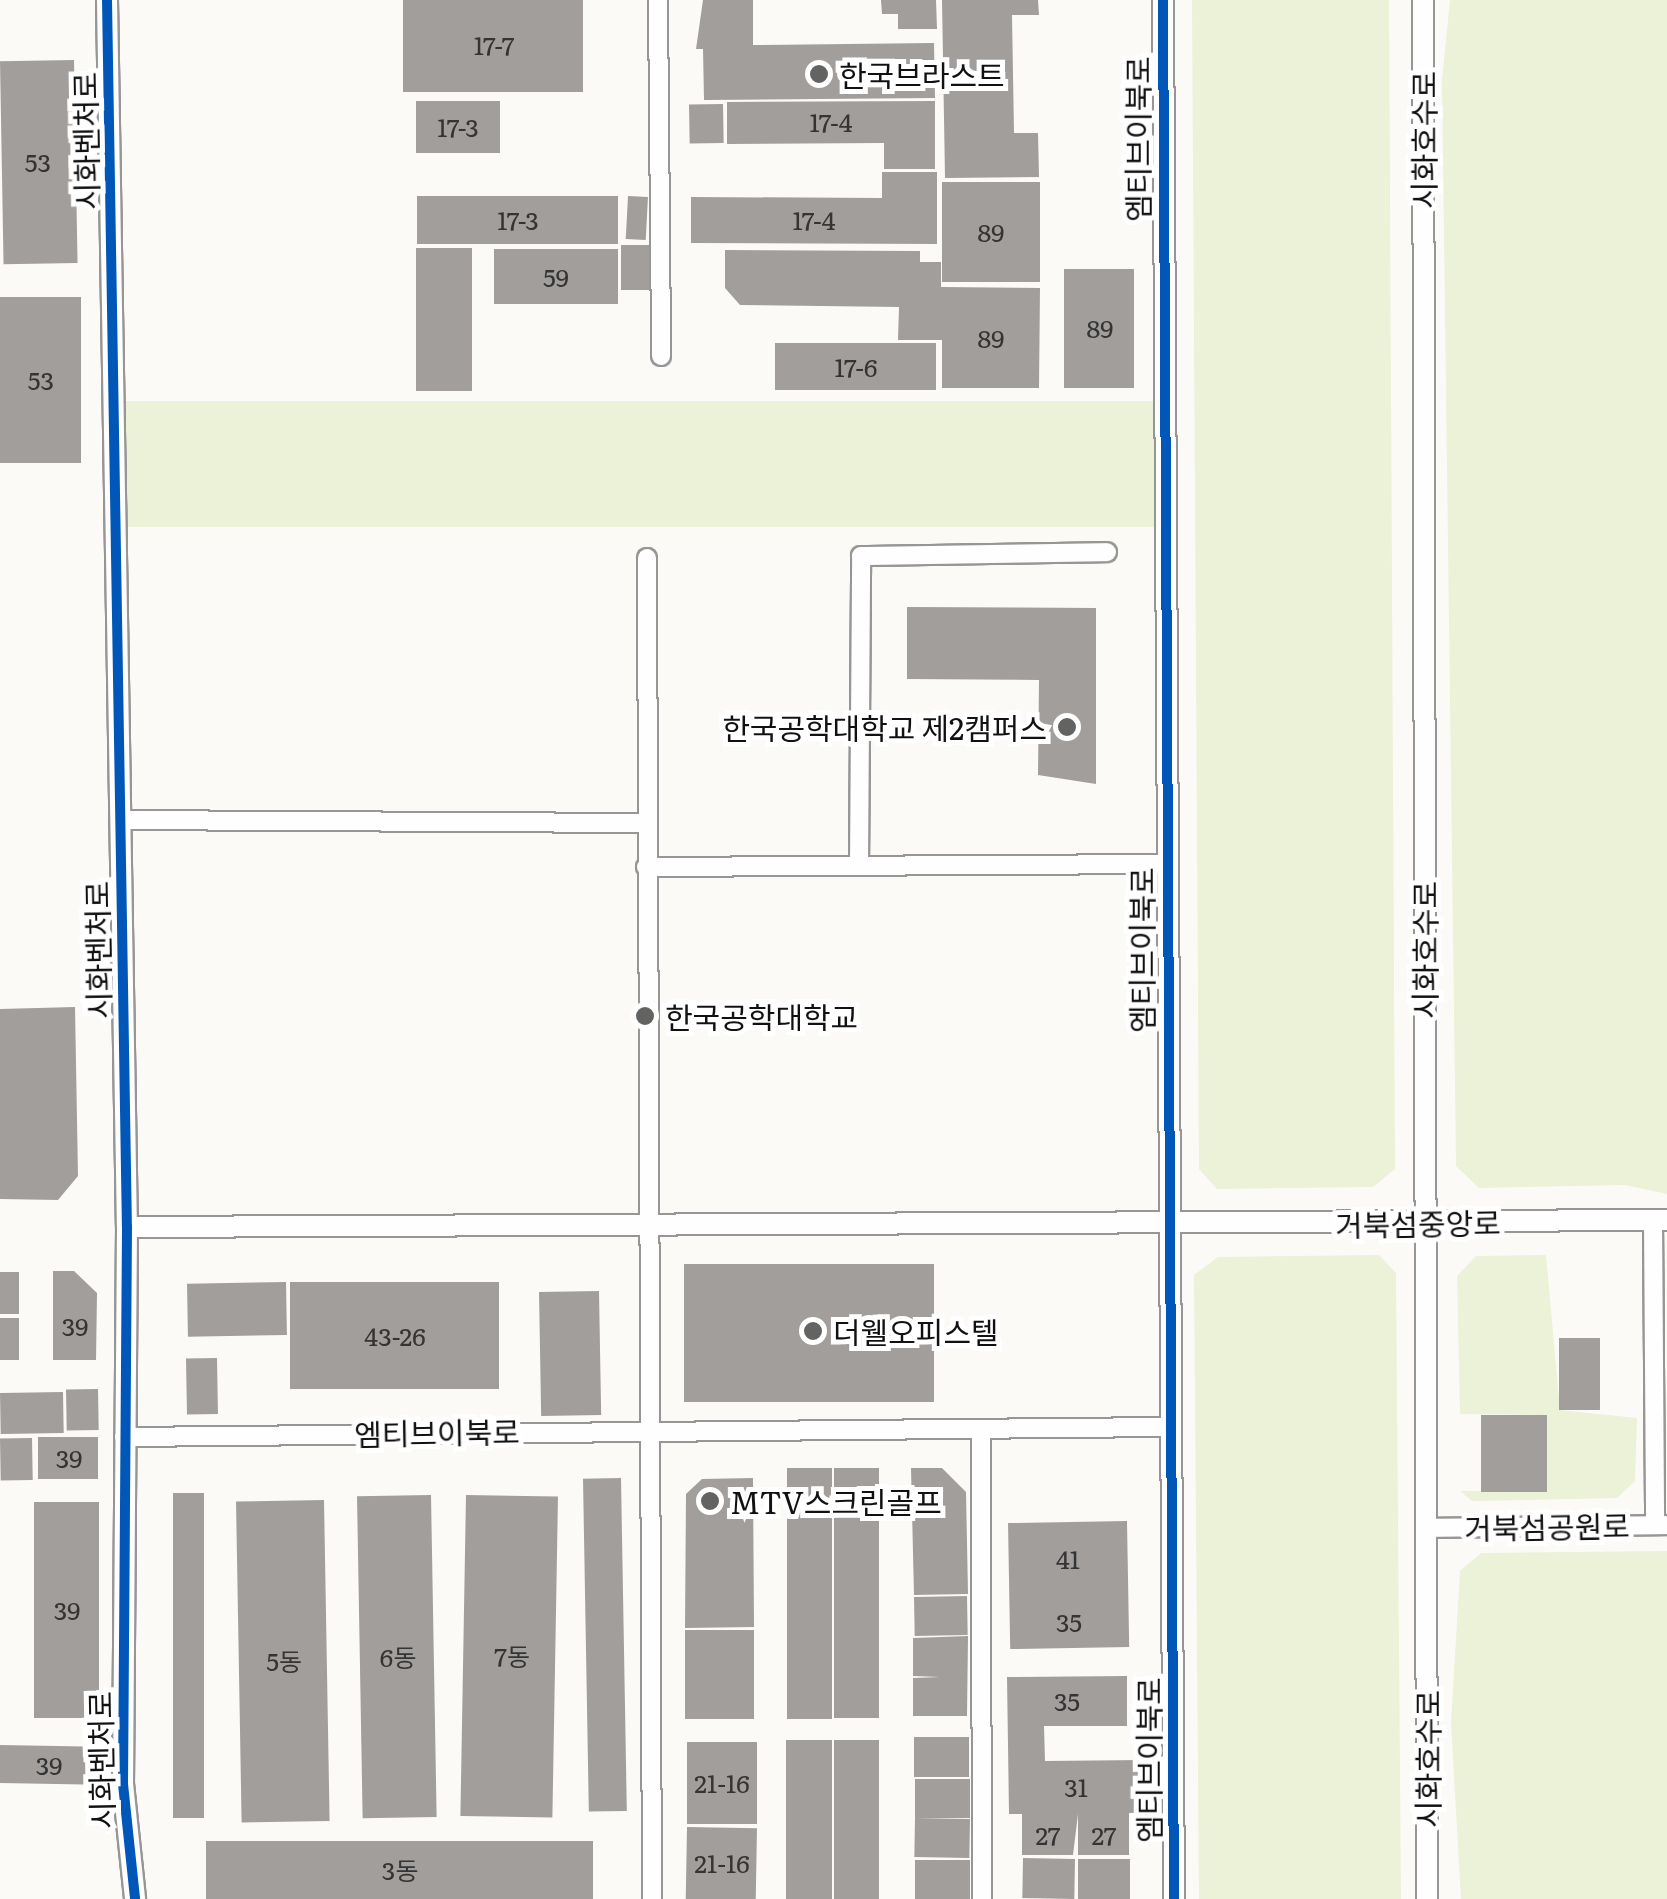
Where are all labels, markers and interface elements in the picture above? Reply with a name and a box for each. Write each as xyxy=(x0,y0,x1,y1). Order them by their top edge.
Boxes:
house number: 17-7 xyxy=(474,30,514,60)
place label: 한국브라스트 xyxy=(839,56,1005,92)
street label: 엠티브이북로 xyxy=(1119,56,1155,222)
marker: 한국브라스트 xyxy=(808,63,830,85)
street label: 시화호수로 xyxy=(1405,71,1441,209)
street label: 시화벤처로 xyxy=(66,72,104,210)
house number: 17-4 xyxy=(809,107,853,137)
house number: 17-3 xyxy=(437,112,479,142)
house number: 53 xyxy=(25,147,51,177)
house number: 17-3 xyxy=(497,205,539,235)
house number: 17-4 xyxy=(792,205,836,235)
house number: 89 xyxy=(978,217,1004,247)
house number: 59 xyxy=(543,262,569,292)
house number: 89 xyxy=(1087,313,1113,343)
house number: 89 xyxy=(978,323,1004,353)
house number: 17-6 xyxy=(835,352,877,382)
house number: 53 xyxy=(28,365,54,395)
place label: 한국공학대학교 제2캠퍼스 xyxy=(722,709,1047,745)
marker: 한국공학대학교 제2캠퍼스 xyxy=(1056,716,1078,738)
street label: 엠티브이북로 xyxy=(1123,867,1159,1033)
street label: 시화벤처로 xyxy=(78,881,116,1019)
street label: 시화호수로 xyxy=(1406,881,1442,1019)
place label: 한국공학대학교 xyxy=(665,998,858,1034)
marker: 한국공학대학교 xyxy=(634,1005,656,1027)
street label: 거북섬중앙로 xyxy=(1335,1204,1501,1242)
house number: 39 xyxy=(62,1311,88,1341)
place label: 더웰오피스텔 xyxy=(833,1313,999,1349)
marker: 더웰오피스텔 xyxy=(802,1320,824,1342)
house number: 43-26 xyxy=(364,1321,426,1351)
street label: 엠티브이북로 xyxy=(354,1413,520,1451)
house number: 39 xyxy=(56,1443,82,1473)
place label: MTV스크린골프 xyxy=(730,1483,942,1519)
marker: MTV스크린골프 xyxy=(699,1490,721,1512)
street label: 거북섬공원로 xyxy=(1464,1507,1630,1545)
house number: 41 xyxy=(1056,1544,1080,1574)
house number: 39 xyxy=(54,1595,80,1625)
house number: 35 xyxy=(1056,1607,1082,1637)
house number: 7동 xyxy=(494,1641,530,1671)
house number: 6동 xyxy=(380,1642,416,1672)
house number: 5동 xyxy=(266,1646,302,1676)
street label: 엠티브이북로 xyxy=(1130,1677,1166,1843)
house number: 35 xyxy=(1054,1686,1080,1716)
street label: 시화호수로 xyxy=(1409,1690,1445,1828)
street label: 시화벤처로 xyxy=(81,1691,119,1829)
house number: 39 xyxy=(36,1750,62,1780)
house number: 21-16 xyxy=(694,1768,750,1798)
house number: 31 xyxy=(1064,1772,1088,1802)
house number: 27 xyxy=(1035,1820,1061,1850)
house number: 27 xyxy=(1091,1820,1117,1850)
house number: 21-16 xyxy=(694,1848,750,1878)
house number: 3동 xyxy=(382,1855,418,1885)

